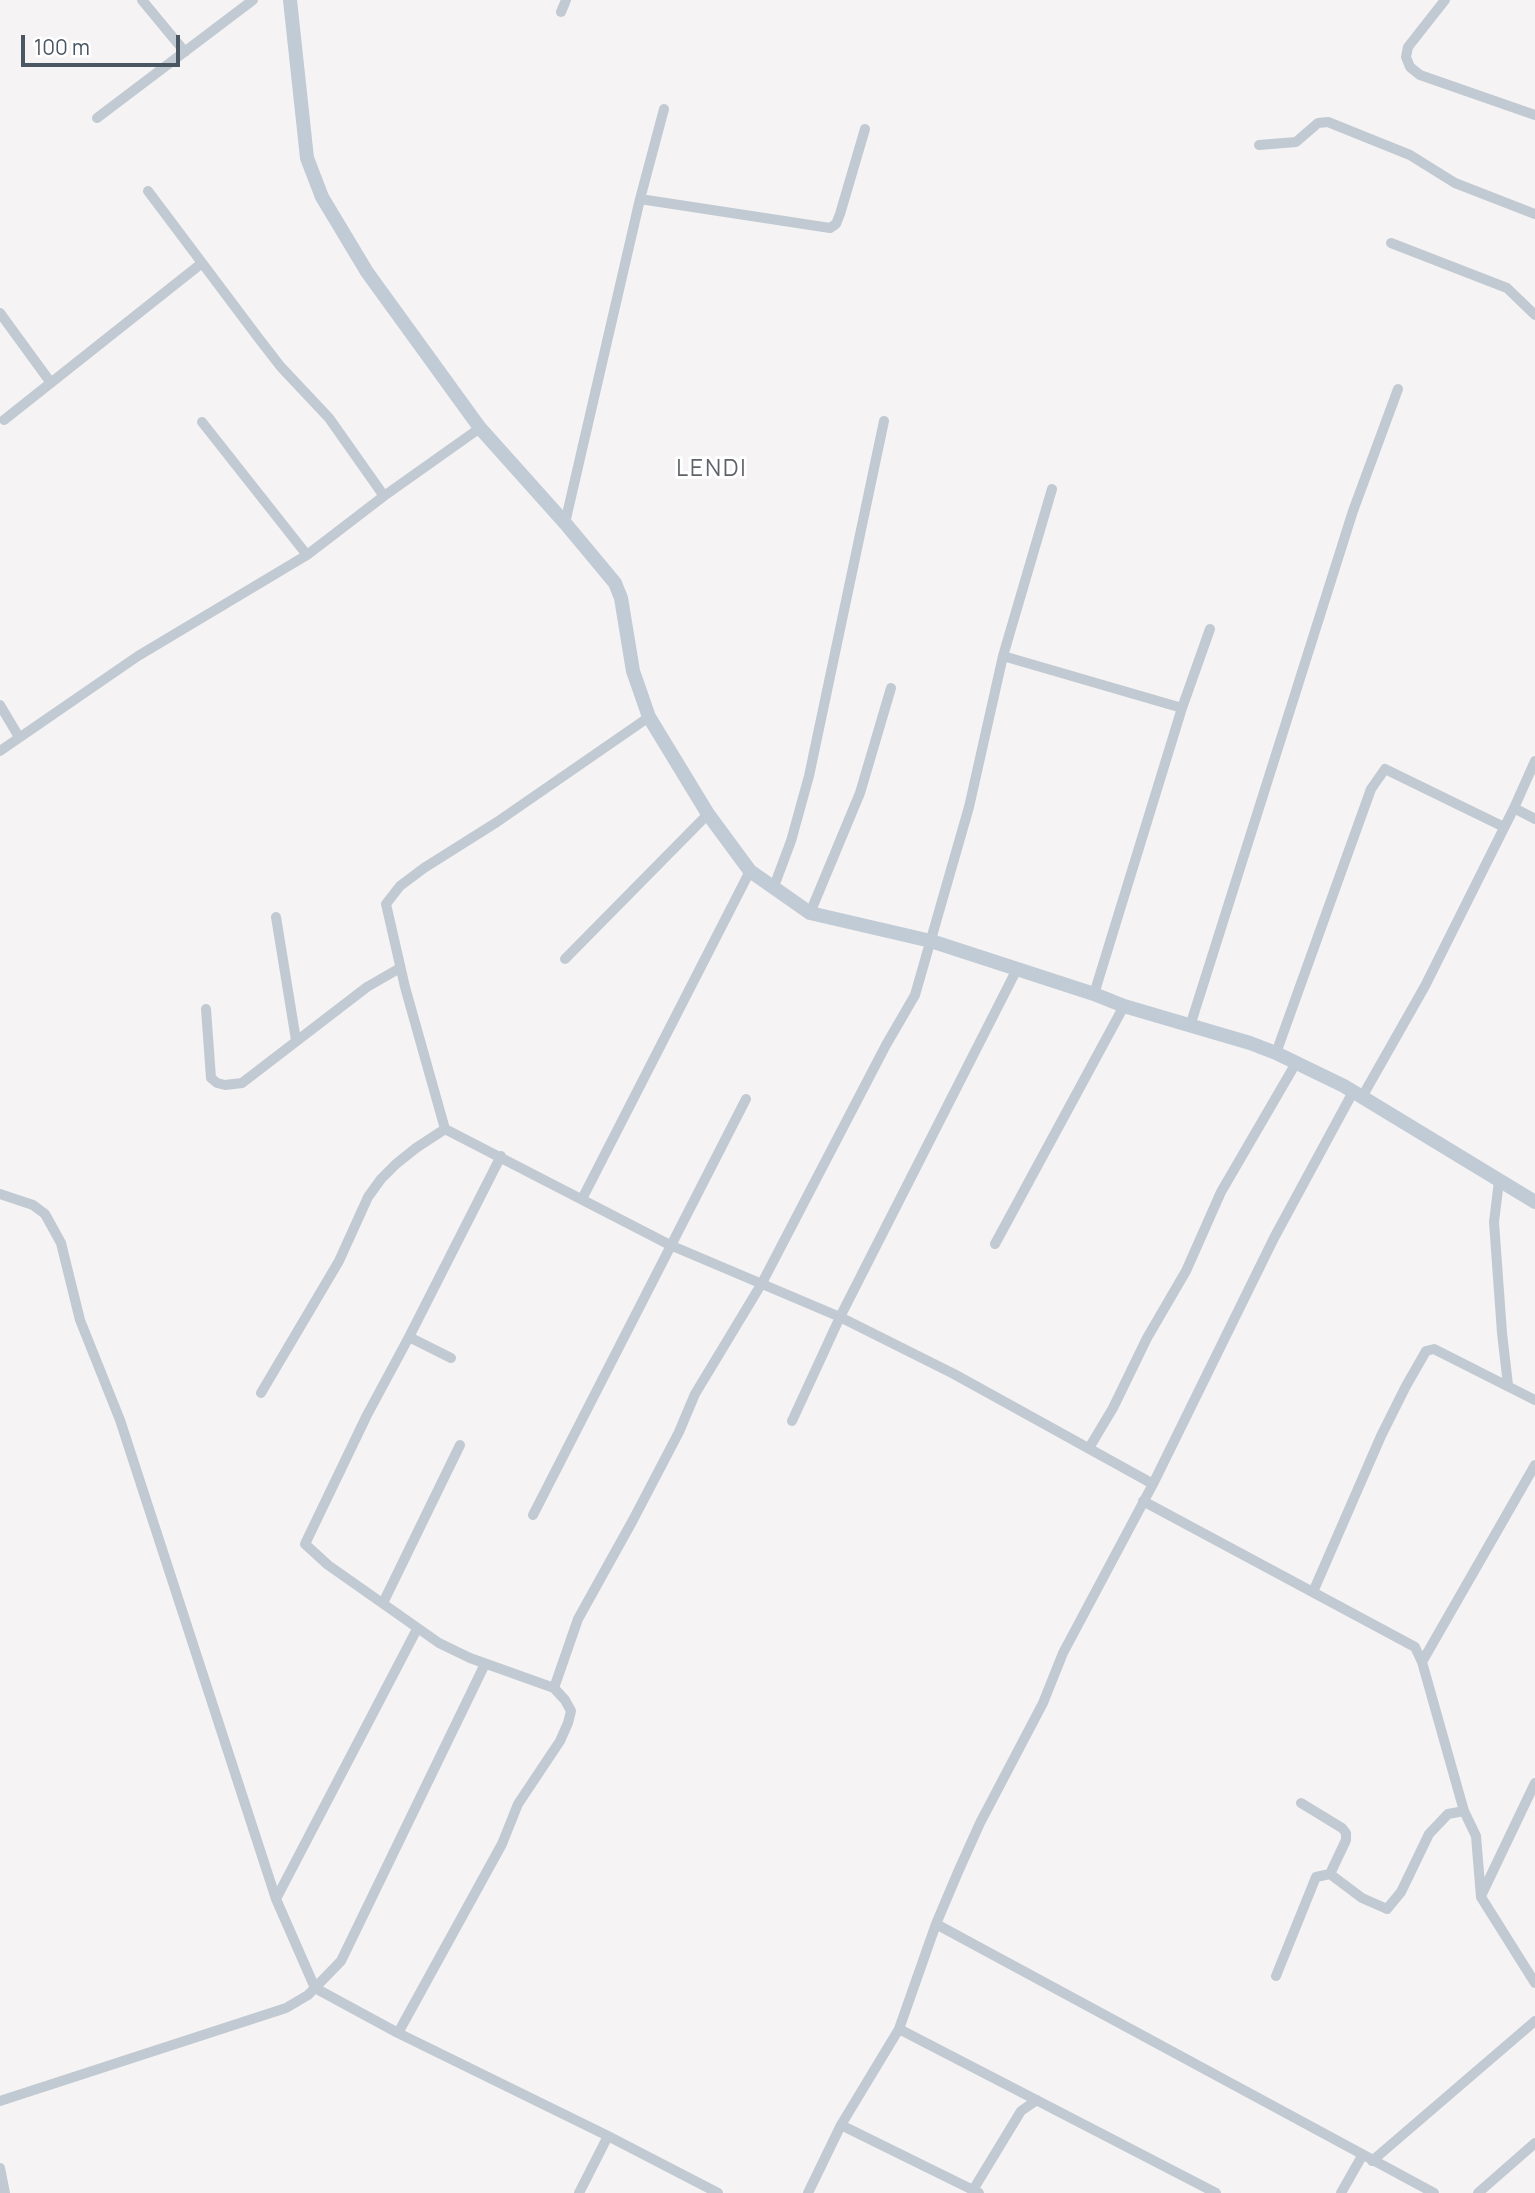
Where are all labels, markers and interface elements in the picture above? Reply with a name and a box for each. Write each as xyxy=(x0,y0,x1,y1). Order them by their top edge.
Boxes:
scale bar xyxy=(24,21,184,65)
text: 100 m xyxy=(34,33,90,61)
district label: LENDI xyxy=(677,456,747,484)

